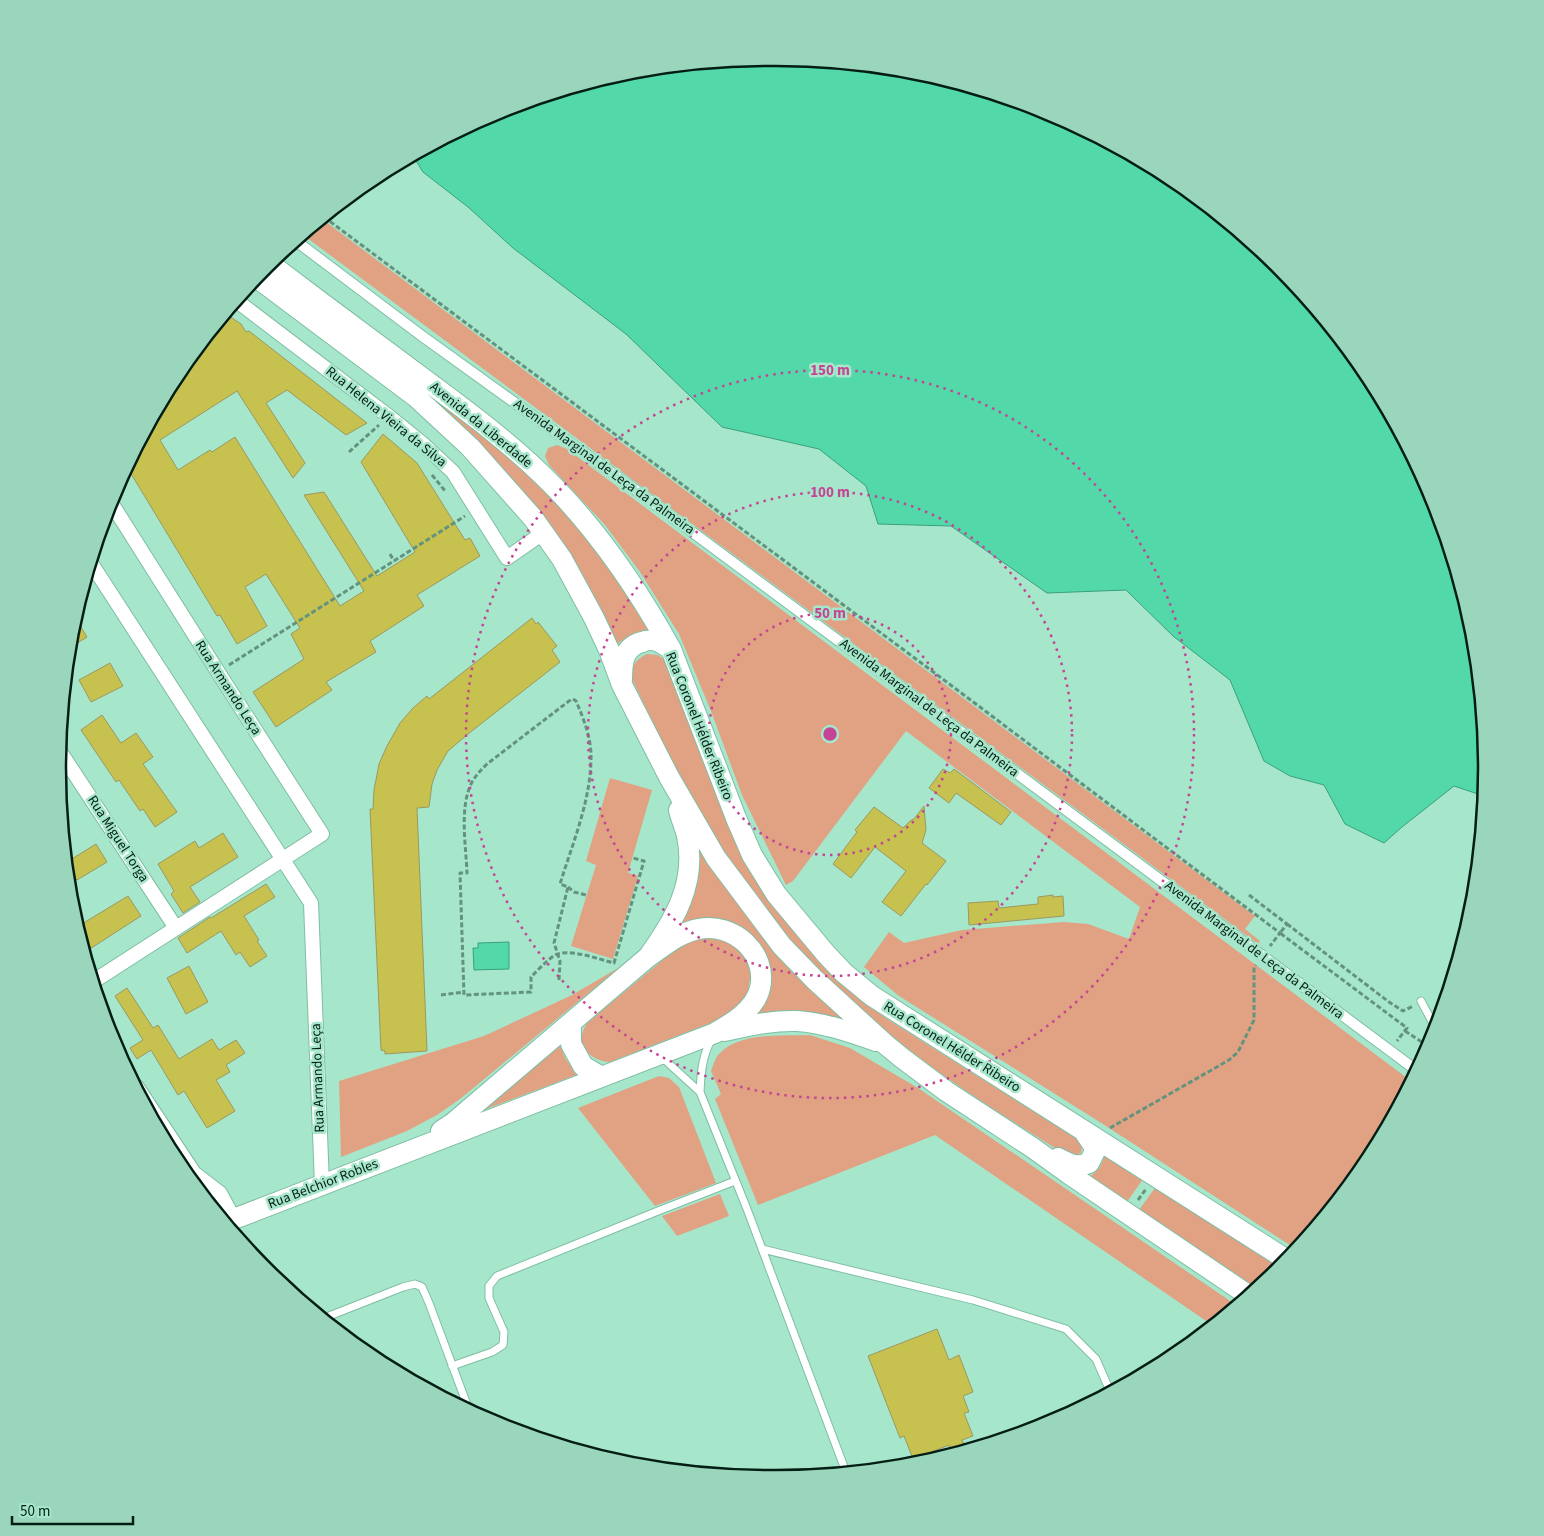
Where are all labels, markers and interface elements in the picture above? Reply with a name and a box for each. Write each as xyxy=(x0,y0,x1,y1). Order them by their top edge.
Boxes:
text: 150 m xyxy=(810,360,850,381)
street label: Rua Helena Vieira da Silva xyxy=(321,362,451,472)
street label: Avenida da Liberdade xyxy=(426,377,536,473)
street label: Avenida Marginal de Leça da Palmeira xyxy=(509,394,699,540)
text: 100 m xyxy=(810,482,850,503)
text: 50 m xyxy=(814,603,846,624)
street label: Avenida Marginal de Leça da Palmeira xyxy=(835,634,1023,782)
street label: Rua Armando Leça xyxy=(190,637,266,739)
street label: Rua Coronel Hélder Ribeiro xyxy=(660,649,738,803)
centre of rings xyxy=(821,725,839,743)
street label: Rua Miguel Torga xyxy=(82,792,154,886)
street label: Avenida Marginal de Leça da Palmeira xyxy=(1160,876,1348,1024)
street label: Rua Coronel Hélder Ribeiro xyxy=(880,997,1024,1097)
street label: Rua Armando Leça xyxy=(306,1023,330,1133)
street label: Rua Belchior Robles xyxy=(265,1154,381,1214)
scale bar xyxy=(12,1494,134,1526)
text: 50 m xyxy=(20,1501,50,1522)

